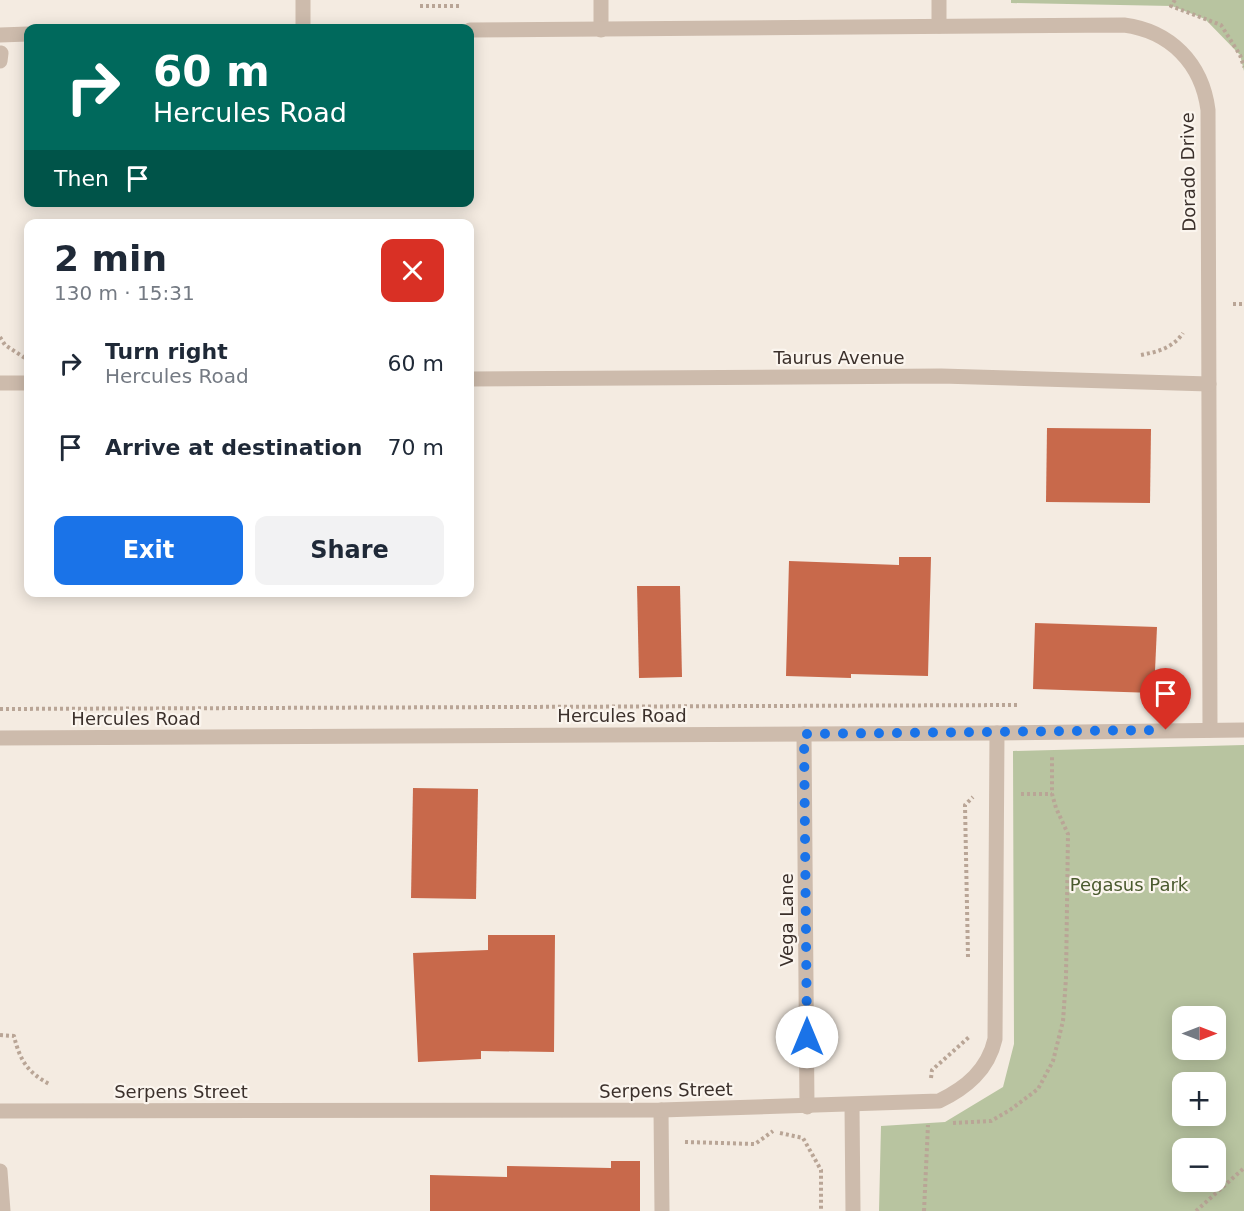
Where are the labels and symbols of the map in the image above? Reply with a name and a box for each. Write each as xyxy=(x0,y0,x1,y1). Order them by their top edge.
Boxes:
street label: Dorado Drive xyxy=(1176,112,1200,232)
street label: Taurus Avenue xyxy=(772,347,905,368)
pin xyxy=(1140,668,1191,730)
street label: Hercules Road xyxy=(557,705,687,726)
street label: Hercules Road xyxy=(71,708,201,729)
street label: Vega Lane xyxy=(776,873,797,967)
park label: Pegasus Park xyxy=(1070,874,1189,895)
position arrow xyxy=(775,1005,839,1069)
north arrow xyxy=(1172,1006,1226,1060)
street label: Serpens Street xyxy=(599,1078,733,1102)
street label: Serpens Street xyxy=(114,1081,248,1102)

